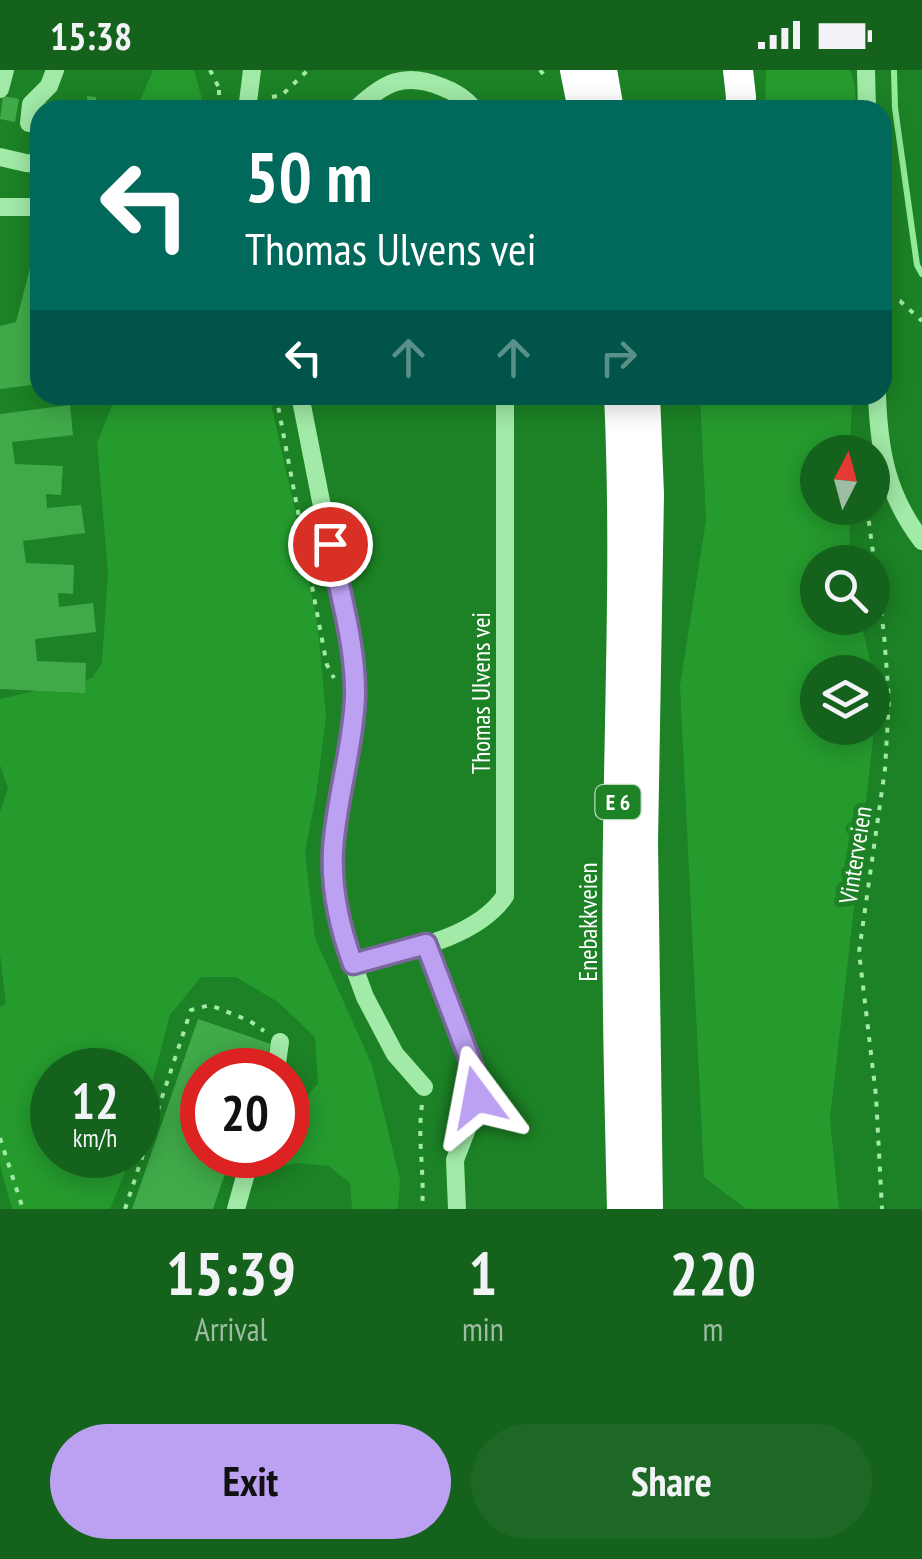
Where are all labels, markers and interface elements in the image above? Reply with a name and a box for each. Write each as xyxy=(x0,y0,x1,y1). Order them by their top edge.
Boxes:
text: 15:38 xyxy=(50,11,132,60)
text: 50 m xyxy=(245,131,373,221)
icon: left xyxy=(80,140,210,270)
text: Thomas Ulvens vei xyxy=(245,219,536,277)
icon: left xyxy=(276,330,331,385)
icon: ahead xyxy=(381,330,436,385)
icon: ahead xyxy=(486,330,541,385)
icon: right xyxy=(591,330,646,385)
north arrow xyxy=(800,435,890,525)
map controls xyxy=(800,435,890,745)
pin xyxy=(288,502,373,587)
icon: arrive xyxy=(303,517,358,572)
button: search xyxy=(800,545,890,635)
street label: Thomas Ulvens vei xyxy=(465,612,497,774)
button: layers xyxy=(800,655,890,745)
road number: E 6 xyxy=(596,785,640,819)
street label: Vinterveien xyxy=(831,804,879,907)
street label: Enebakkveien xyxy=(572,862,604,982)
position arrow xyxy=(425,1045,529,1149)
speed limit sign: 20 xyxy=(180,1048,310,1178)
text: 12 xyxy=(71,1068,119,1133)
text: km/h xyxy=(73,1122,117,1154)
text: 15:39 xyxy=(166,1234,296,1312)
text: 1 xyxy=(469,1234,497,1312)
text: 220 xyxy=(670,1234,756,1312)
text: Arrival xyxy=(195,1308,267,1350)
text: min xyxy=(462,1308,504,1350)
text: m xyxy=(702,1308,723,1350)
button: Exit xyxy=(50,1424,451,1539)
button: Share xyxy=(471,1424,872,1539)

